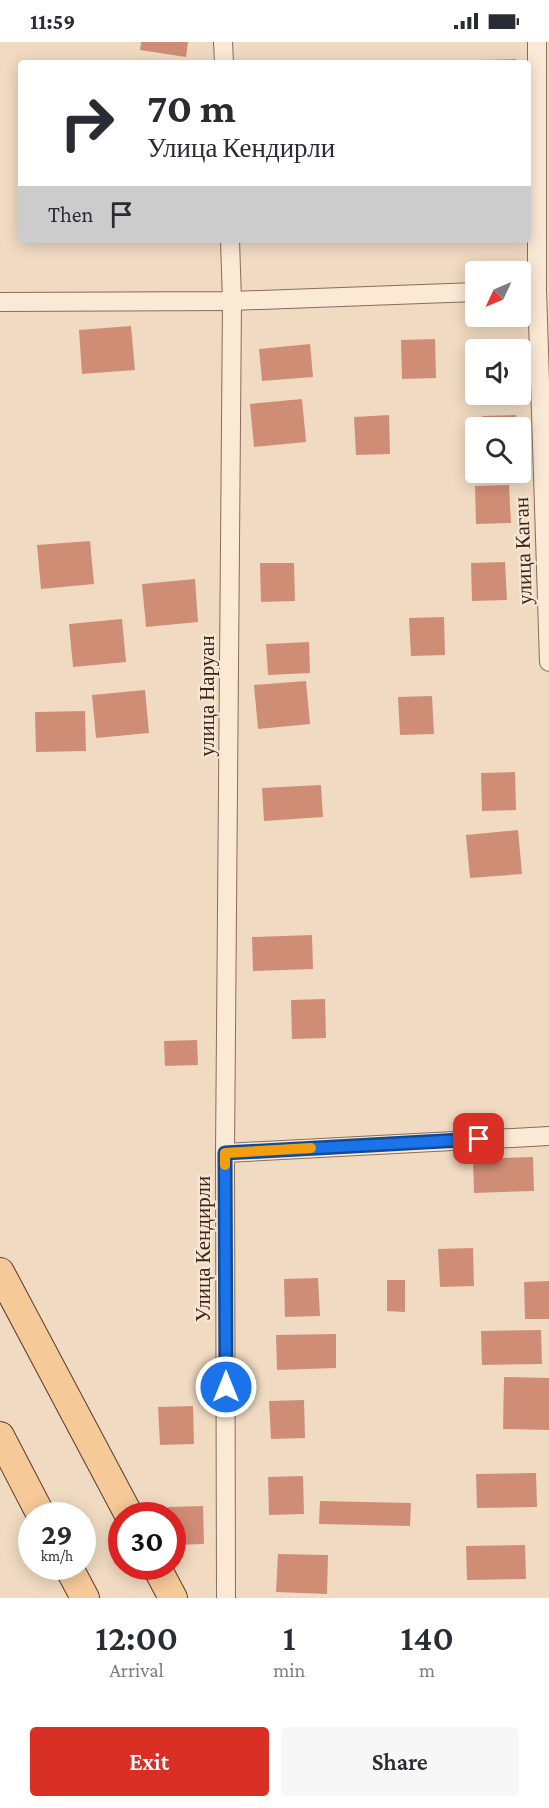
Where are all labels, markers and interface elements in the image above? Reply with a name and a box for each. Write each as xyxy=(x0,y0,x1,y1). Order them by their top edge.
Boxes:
text: 11:59 xyxy=(30,9,75,34)
icon: right xyxy=(48,84,126,162)
text: 70 m xyxy=(147,84,236,131)
text: Улица Кендирли xyxy=(147,133,335,163)
icon: arrive xyxy=(105,198,138,231)
text: Then xyxy=(48,202,93,227)
north arrow xyxy=(465,261,531,327)
map controls xyxy=(465,261,531,483)
button: sound xyxy=(465,339,531,405)
button: search xyxy=(465,417,531,483)
street label: улица Каган xyxy=(509,497,537,605)
street label: улица Наруан xyxy=(195,635,219,757)
pin xyxy=(453,1113,504,1164)
icon: arrive xyxy=(462,1122,495,1155)
street label: Улица Кендирли xyxy=(191,1176,215,1322)
position arrow xyxy=(194,1355,258,1419)
speed limit sign: 30 xyxy=(108,1502,186,1580)
text: 29 xyxy=(41,1517,73,1550)
text: km/h xyxy=(41,1548,73,1564)
text: 12:00 xyxy=(95,1618,178,1658)
text: 1 xyxy=(283,1618,296,1658)
text: 140 xyxy=(401,1618,454,1658)
text: Arrival xyxy=(109,1659,164,1681)
text: min xyxy=(273,1659,305,1681)
text: m xyxy=(419,1659,435,1681)
button: Exit xyxy=(30,1727,269,1796)
button: Share xyxy=(281,1727,519,1796)

